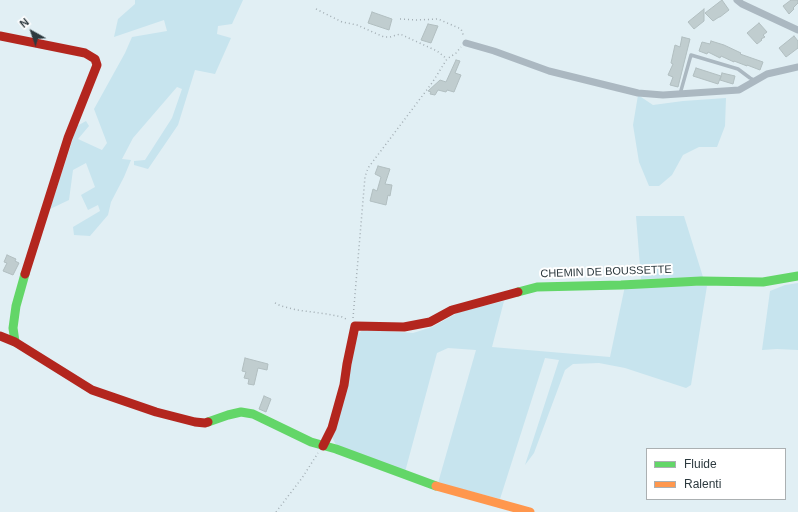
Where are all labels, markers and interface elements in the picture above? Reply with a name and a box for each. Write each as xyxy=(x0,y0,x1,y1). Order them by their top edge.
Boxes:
north arrow xyxy=(12,12,52,52)
text: N xyxy=(17,16,31,30)
street label: CHEMIN DE BOUSSETTE xyxy=(540,263,672,281)
legend xyxy=(646,448,786,500)
text: Fluide xyxy=(684,457,717,471)
text: Ralenti xyxy=(684,477,721,491)

